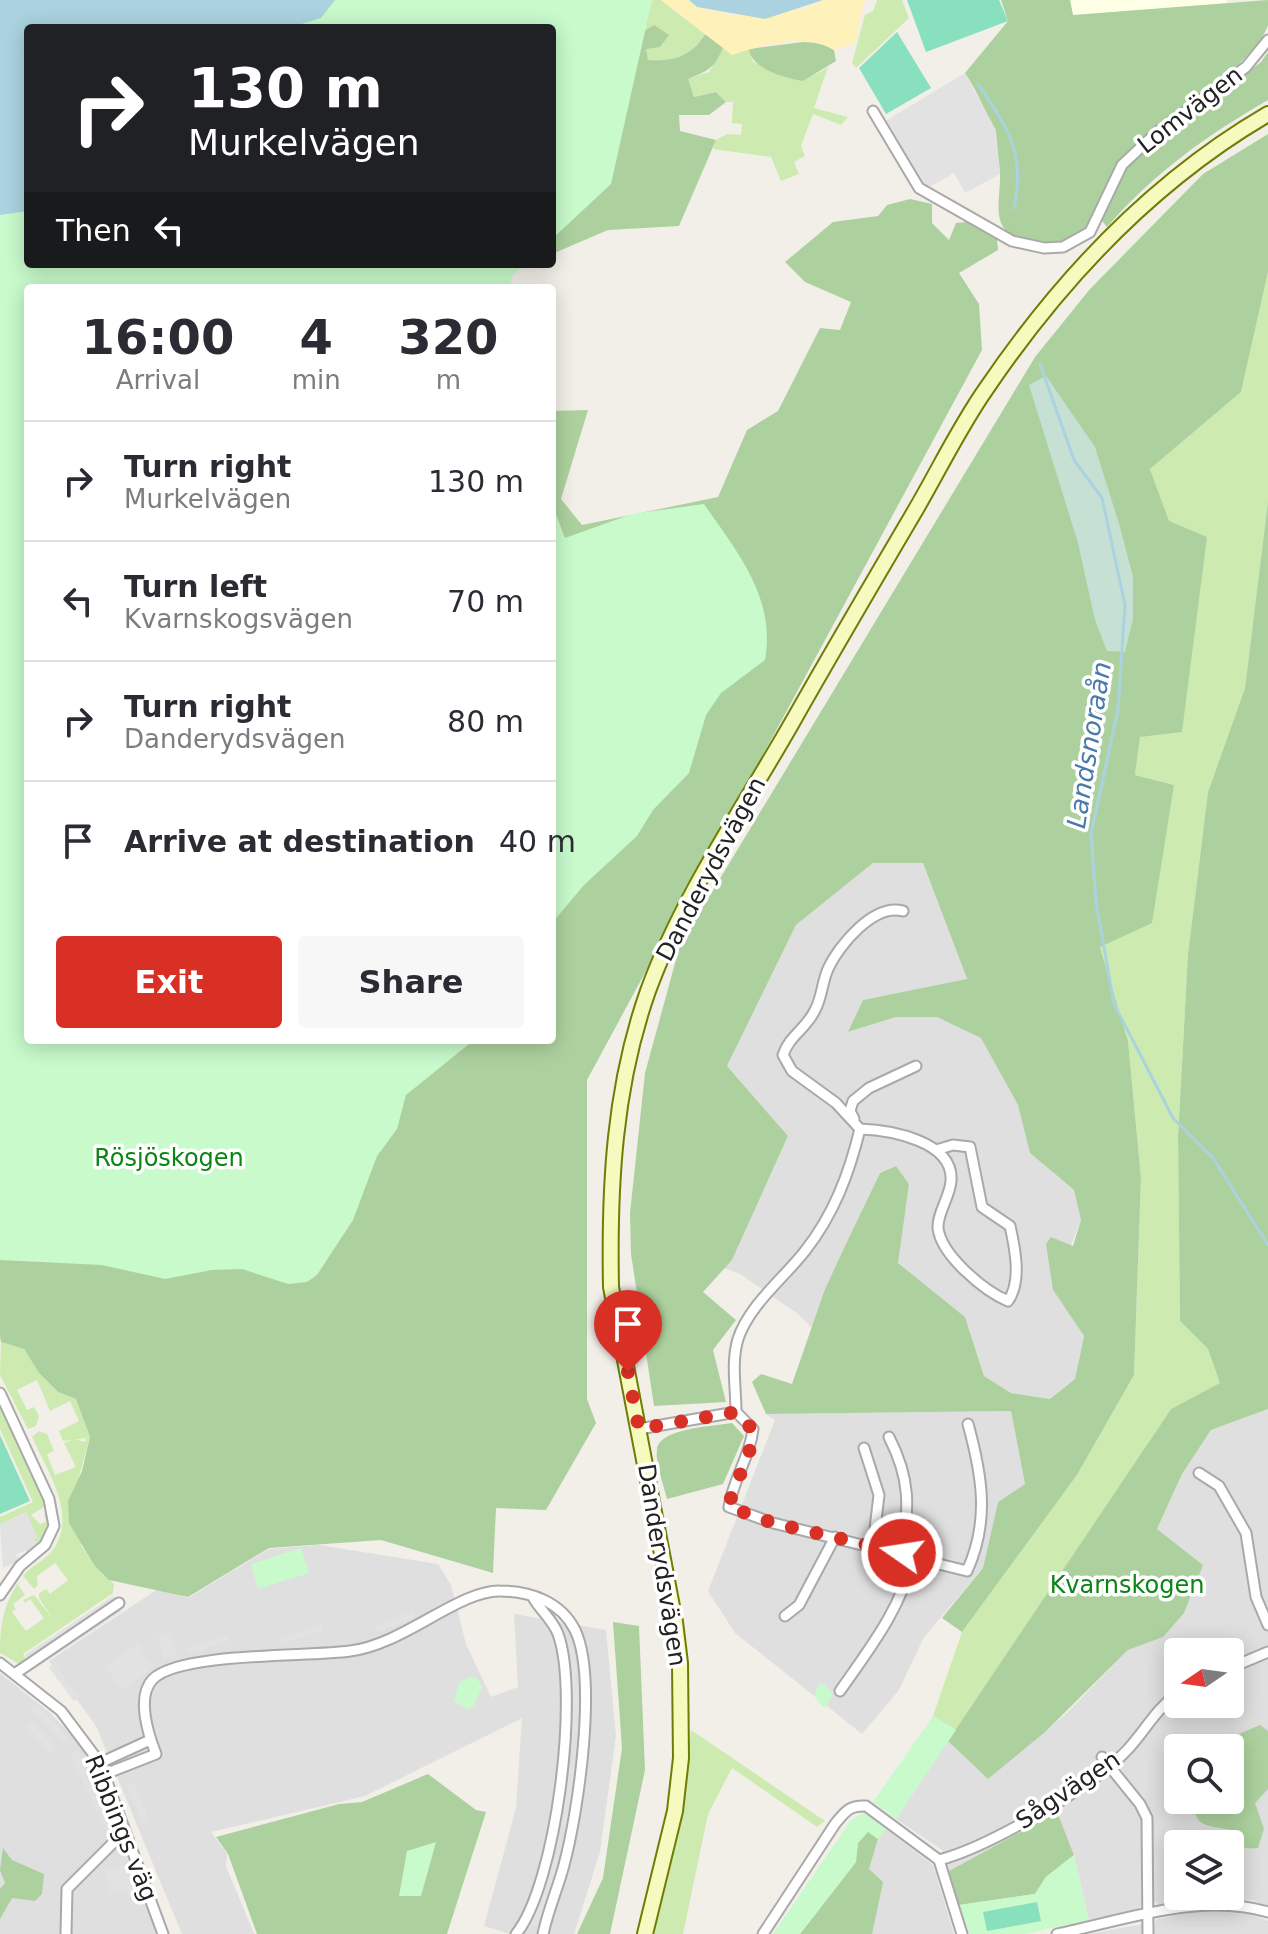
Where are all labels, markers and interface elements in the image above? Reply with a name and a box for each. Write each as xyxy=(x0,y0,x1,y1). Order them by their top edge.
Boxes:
text: 130 m xyxy=(188,55,383,120)
icon: right xyxy=(56,56,160,160)
street label: Lomvägen xyxy=(1132,60,1248,160)
text: Murkelvägen xyxy=(188,122,420,163)
icon: left xyxy=(147,208,191,252)
text: Then xyxy=(56,213,131,248)
text: 16:00 xyxy=(81,309,234,365)
text: 4 xyxy=(300,309,333,365)
text: 320 xyxy=(398,309,498,365)
text: Arrival xyxy=(116,365,200,395)
text: min xyxy=(292,365,341,395)
text: m xyxy=(436,365,461,395)
text: Turn right xyxy=(124,449,291,484)
icon: right xyxy=(56,459,100,503)
text: 130 m xyxy=(428,464,524,499)
text: Murkelvägen xyxy=(124,484,291,514)
text: Turn left xyxy=(124,569,267,604)
icon: left xyxy=(56,579,100,623)
text: 70 m xyxy=(447,584,524,619)
text: Kvarnskogsvägen xyxy=(124,604,353,634)
water label: Landsnoraån xyxy=(1061,660,1117,830)
text: Turn right xyxy=(124,689,291,724)
icon: right xyxy=(56,699,100,743)
text: 80 m xyxy=(447,704,524,739)
text: Danderydsvägen xyxy=(124,724,345,754)
street label: Danderydsvägen xyxy=(651,772,771,966)
icon: arrive xyxy=(56,819,100,863)
text: Arrive at destination xyxy=(124,824,475,859)
text: 40 m xyxy=(499,824,576,859)
button: Exit xyxy=(56,936,282,1028)
button: Share xyxy=(298,936,524,1028)
park label: Rösjöskogen xyxy=(94,1144,244,1172)
pin xyxy=(594,1290,662,1372)
icon: arrive xyxy=(606,1302,650,1346)
street label: Danderydsvägen xyxy=(632,1462,692,1668)
position arrow xyxy=(860,1511,944,1595)
park label: Kvarnskogen xyxy=(1050,1571,1204,1599)
north arrow xyxy=(1164,1638,1244,1718)
map controls xyxy=(1164,1638,1244,1910)
button: search xyxy=(1164,1734,1244,1814)
street label: Sågvägen xyxy=(1010,1744,1125,1835)
street label: Ribbings väg xyxy=(79,1751,163,1905)
button: layers xyxy=(1164,1830,1244,1910)

